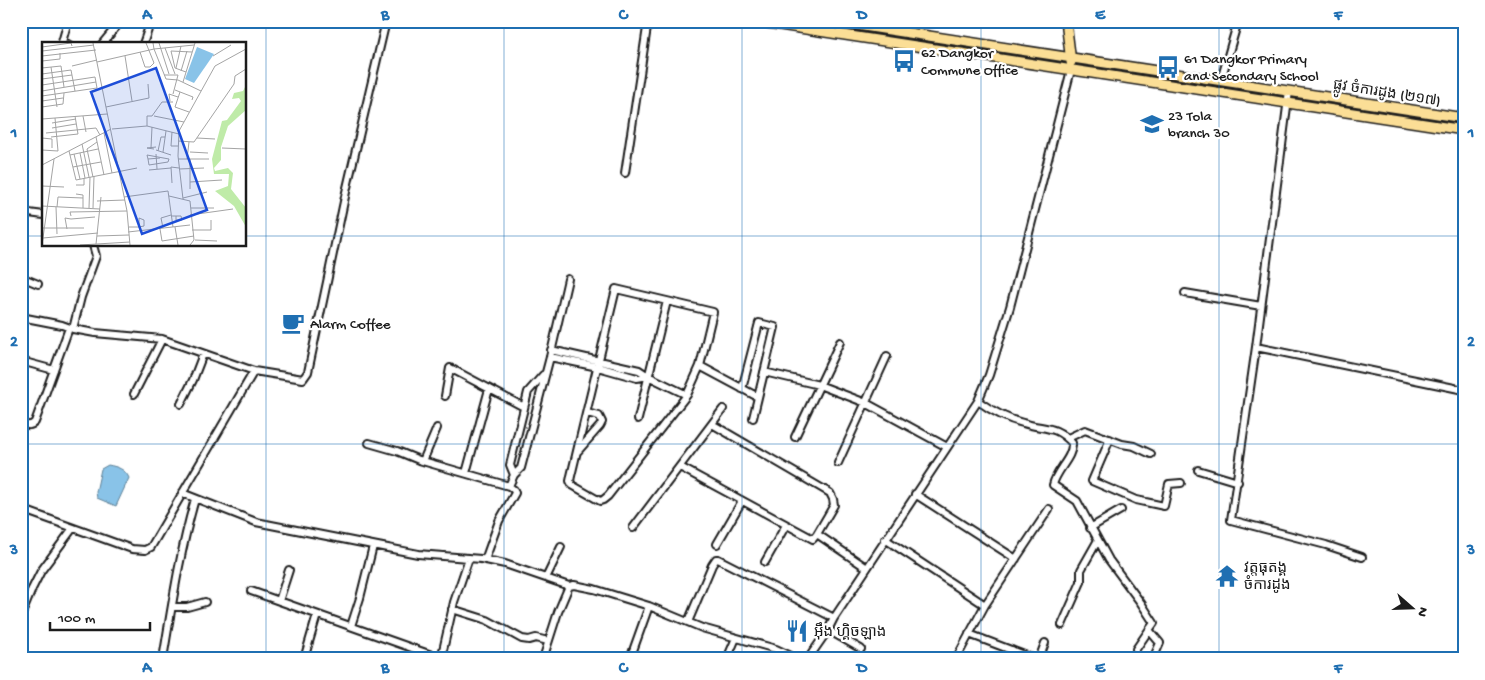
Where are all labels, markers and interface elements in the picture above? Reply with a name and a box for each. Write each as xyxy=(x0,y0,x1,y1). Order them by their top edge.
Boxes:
text: A xyxy=(141,7,153,26)
text: B xyxy=(380,7,390,26)
text: C xyxy=(618,7,629,26)
text: D xyxy=(855,7,868,26)
text: E xyxy=(1095,7,1106,26)
text: F xyxy=(1333,7,1344,26)
inset map xyxy=(42,42,246,246)
place label: 62 Dangkor Commune Office xyxy=(921,45,1018,80)
bus stop icon: 62 Dangkor Commune Office xyxy=(891,48,917,74)
place label: 61 Dangkor Primary and Secondary School xyxy=(1184,51,1319,86)
bus stop icon: 61 Dangkor Primary and Secondary School xyxy=(1155,54,1181,80)
street label: ផ្លូវ ចំការដូង (២១៧) xyxy=(1331,75,1442,114)
place label: 23 Tola branch 30 xyxy=(1168,108,1230,143)
school or university icon: 23 Tola branch 30 xyxy=(1139,111,1165,137)
text: 1 xyxy=(10,125,17,144)
text: 1 xyxy=(1467,125,1474,144)
cafe icon: Alarm Coffee xyxy=(280,310,306,336)
place label: Alarm Coffee xyxy=(310,316,391,334)
text: 2 xyxy=(10,334,18,353)
text: 2 xyxy=(1467,334,1475,353)
text: 3 xyxy=(9,542,18,561)
text: 3 xyxy=(1466,542,1475,561)
place label: វត្តធុតង្គ ចំការដូង xyxy=(1244,560,1290,595)
temple icon: វត្តធុតង្គ ចំការដូង xyxy=(1214,563,1240,589)
north arrow xyxy=(1388,582,1438,632)
scale bar xyxy=(50,600,150,632)
text: N xyxy=(1412,604,1431,619)
text: 100 m xyxy=(57,610,96,628)
restaurant icon: អ៊ឹង ហ្គិចឡាង xyxy=(784,618,810,644)
place label: អ៊ឹង ហ្គិចឡាង xyxy=(814,622,886,642)
text: A xyxy=(141,660,153,679)
text: B xyxy=(380,660,390,679)
text: C xyxy=(618,660,629,679)
text: D xyxy=(855,660,868,679)
text: E xyxy=(1095,660,1106,679)
text: F xyxy=(1333,660,1344,679)

